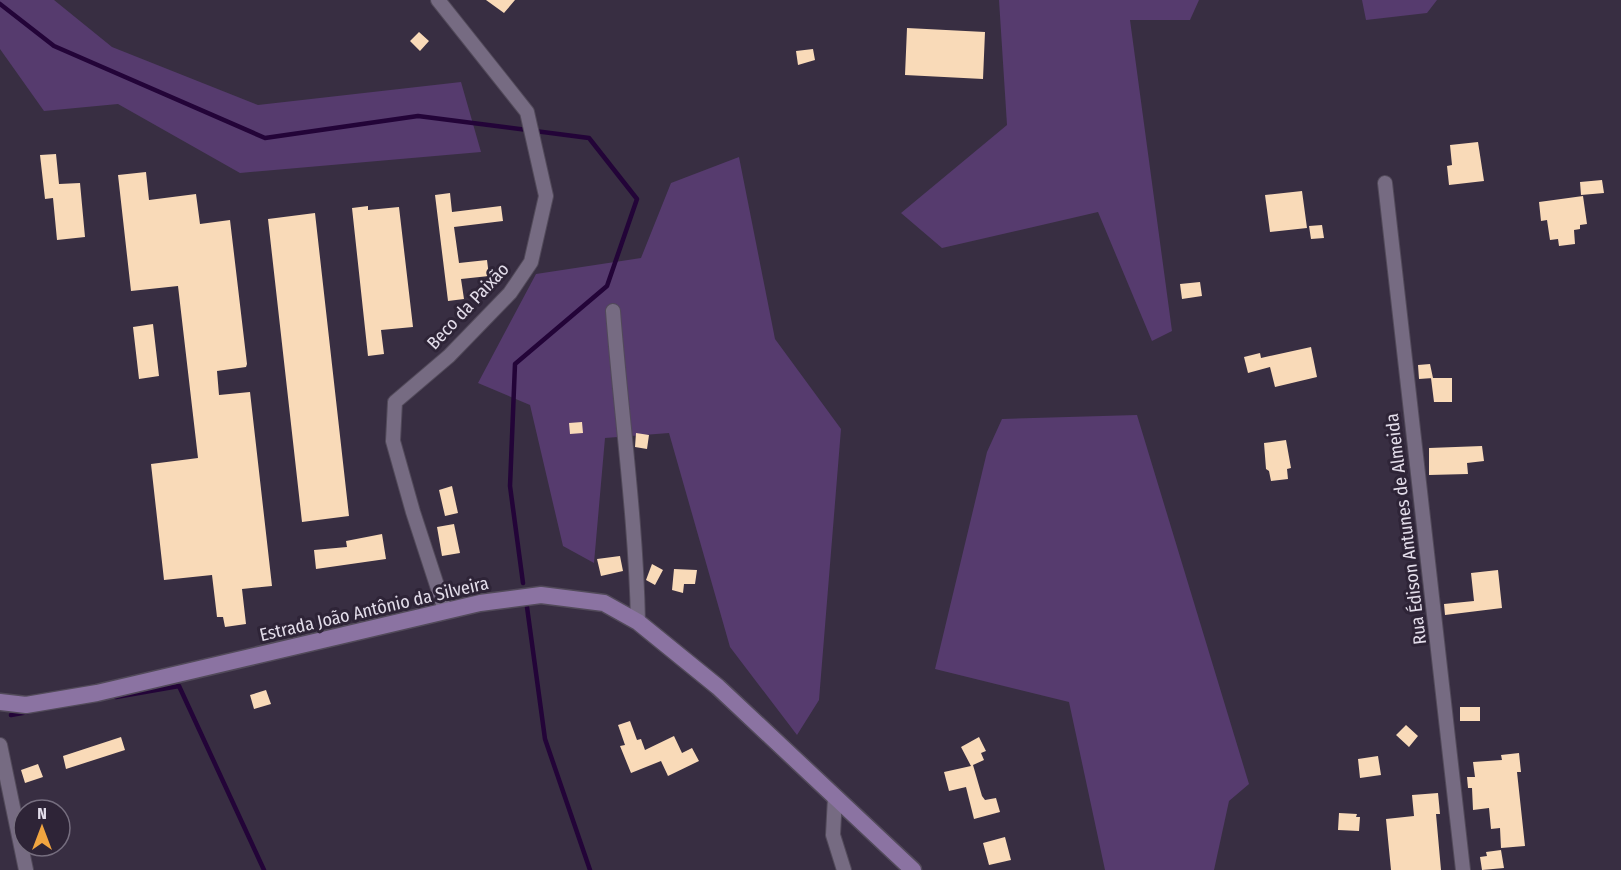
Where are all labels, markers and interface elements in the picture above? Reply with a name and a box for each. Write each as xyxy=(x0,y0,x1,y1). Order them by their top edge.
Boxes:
street label: Beco da Paixão xyxy=(422,258,514,354)
street label: Rua Édison Antunes de Almeida xyxy=(1380,412,1431,646)
street label: Estrada João Antônio da Silveira xyxy=(257,572,491,646)
north arrow xyxy=(12,798,72,858)
text: N xyxy=(37,804,47,823)

